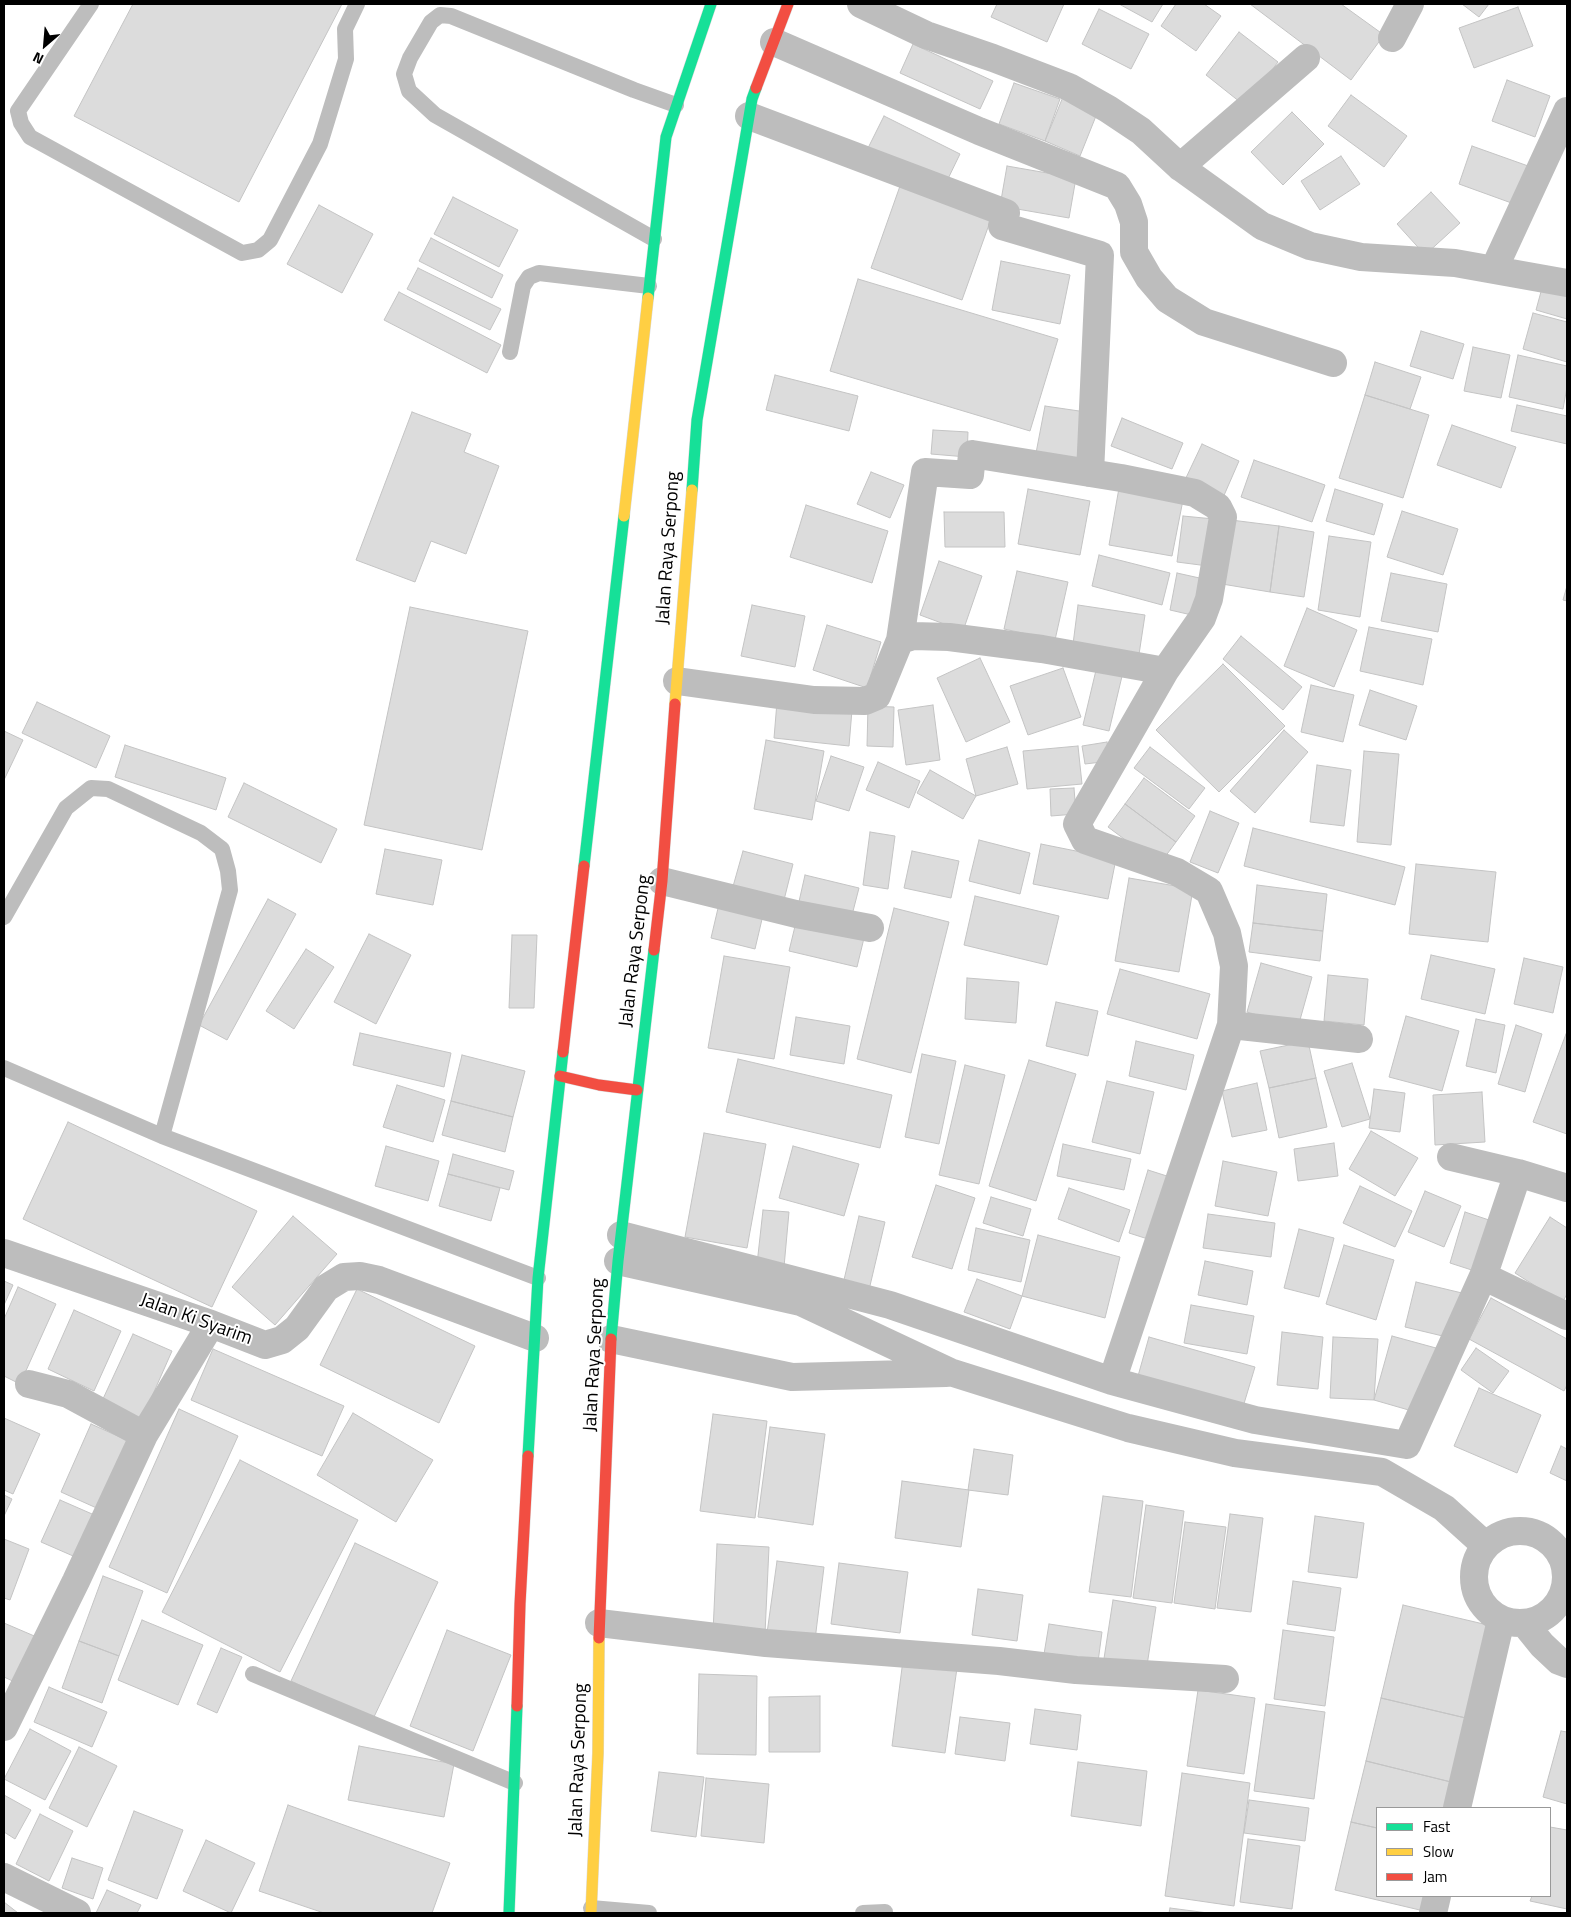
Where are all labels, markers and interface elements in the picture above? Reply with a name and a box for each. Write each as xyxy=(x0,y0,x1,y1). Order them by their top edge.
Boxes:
north arrow xyxy=(20,20,70,70)
text: N xyxy=(29,47,47,70)
street label: Jalan Raya Serpong xyxy=(652,471,686,625)
street label: Jalan Raya Serpong xyxy=(615,873,657,1029)
street label: Jalan Raya Serpong xyxy=(580,1278,610,1432)
street label: Jalan Ki Syarim xyxy=(137,1289,255,1351)
street label: Jalan Raya Serpong xyxy=(565,1683,593,1837)
legend xyxy=(1376,1807,1551,1897)
text: Fast xyxy=(1423,1815,1450,1838)
text: Slow xyxy=(1423,1840,1454,1863)
text: Jam xyxy=(1423,1865,1447,1888)

